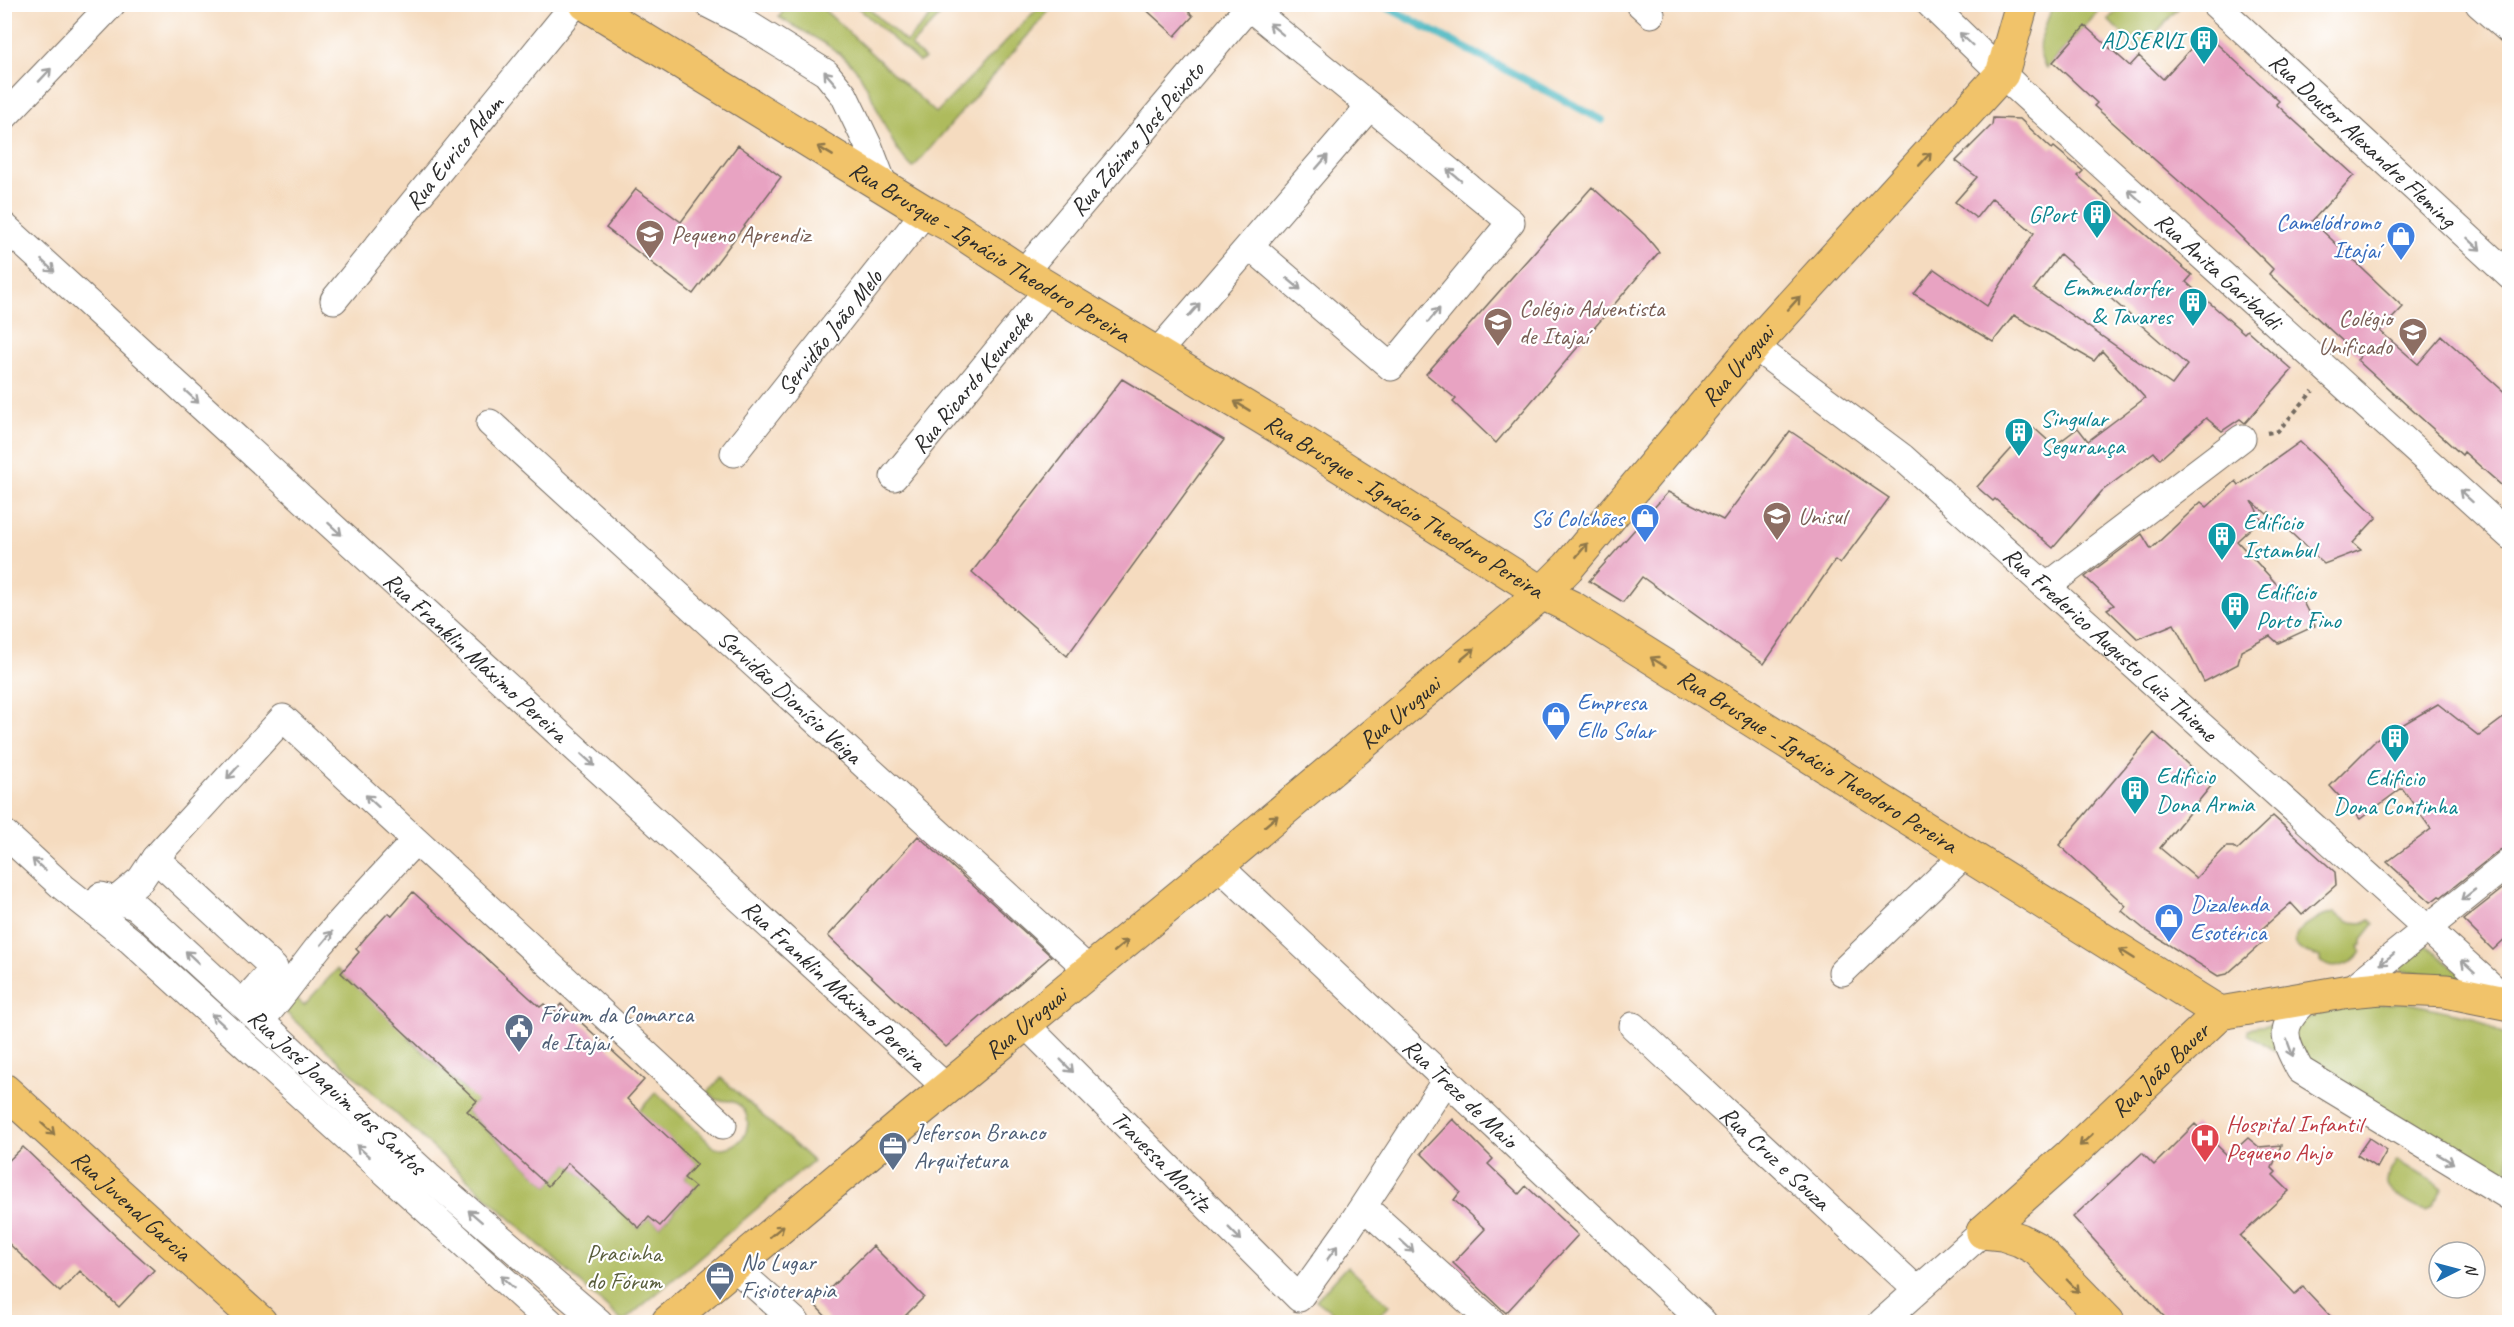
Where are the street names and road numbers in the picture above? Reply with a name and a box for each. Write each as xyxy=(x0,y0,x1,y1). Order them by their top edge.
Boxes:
street label: Rua Doutor Alexandre Fleming xyxy=(2263,47,2464,236)
street label: Rua Zózimo José Peixoto xyxy=(1063,54,1211,222)
street label: Rua Eurico Adam xyxy=(398,87,511,216)
street label: Rua Brusque - Ignácio Theodoro Pereira xyxy=(844,154,1137,350)
street label: Rua Anita Garibaldi xyxy=(2149,206,2290,338)
street label: Servidão João Melo xyxy=(771,262,890,401)
street label: Rua Ricardo Keunecke xyxy=(905,303,1041,460)
street label: Rua Uruguai xyxy=(1695,316,1783,413)
street label: Rua Brusque - Ignácio Theodoro Pereira xyxy=(1259,407,1550,606)
street label: Rua Frederico Augusto Luiz Thieme xyxy=(1997,540,2225,749)
street label: Rua Franklin Máximo Pereira xyxy=(377,565,576,750)
street label: Servidão Dionísio Veiga xyxy=(711,623,869,771)
street label: Rua Brusque - Ignácio Theodoro Pereira xyxy=(1672,662,1964,861)
street label: Rua Uruguai xyxy=(1353,668,1449,755)
street label: Rua Franklin Máximo Pereira xyxy=(736,893,934,1078)
street label: Rua Uruguai xyxy=(978,979,1075,1066)
street label: Rua José Joaquim dos Santos xyxy=(242,1002,434,1183)
street label: Rua João Bauer xyxy=(2104,1015,2217,1124)
street label: Rua Treze de Maio xyxy=(1397,1032,1526,1156)
street label: Rua Cruz e Souza xyxy=(1714,1100,1838,1218)
street label: Travessa Moritz xyxy=(1105,1104,1220,1219)
street label: Rua Juvenal Garcia xyxy=(65,1143,199,1268)

